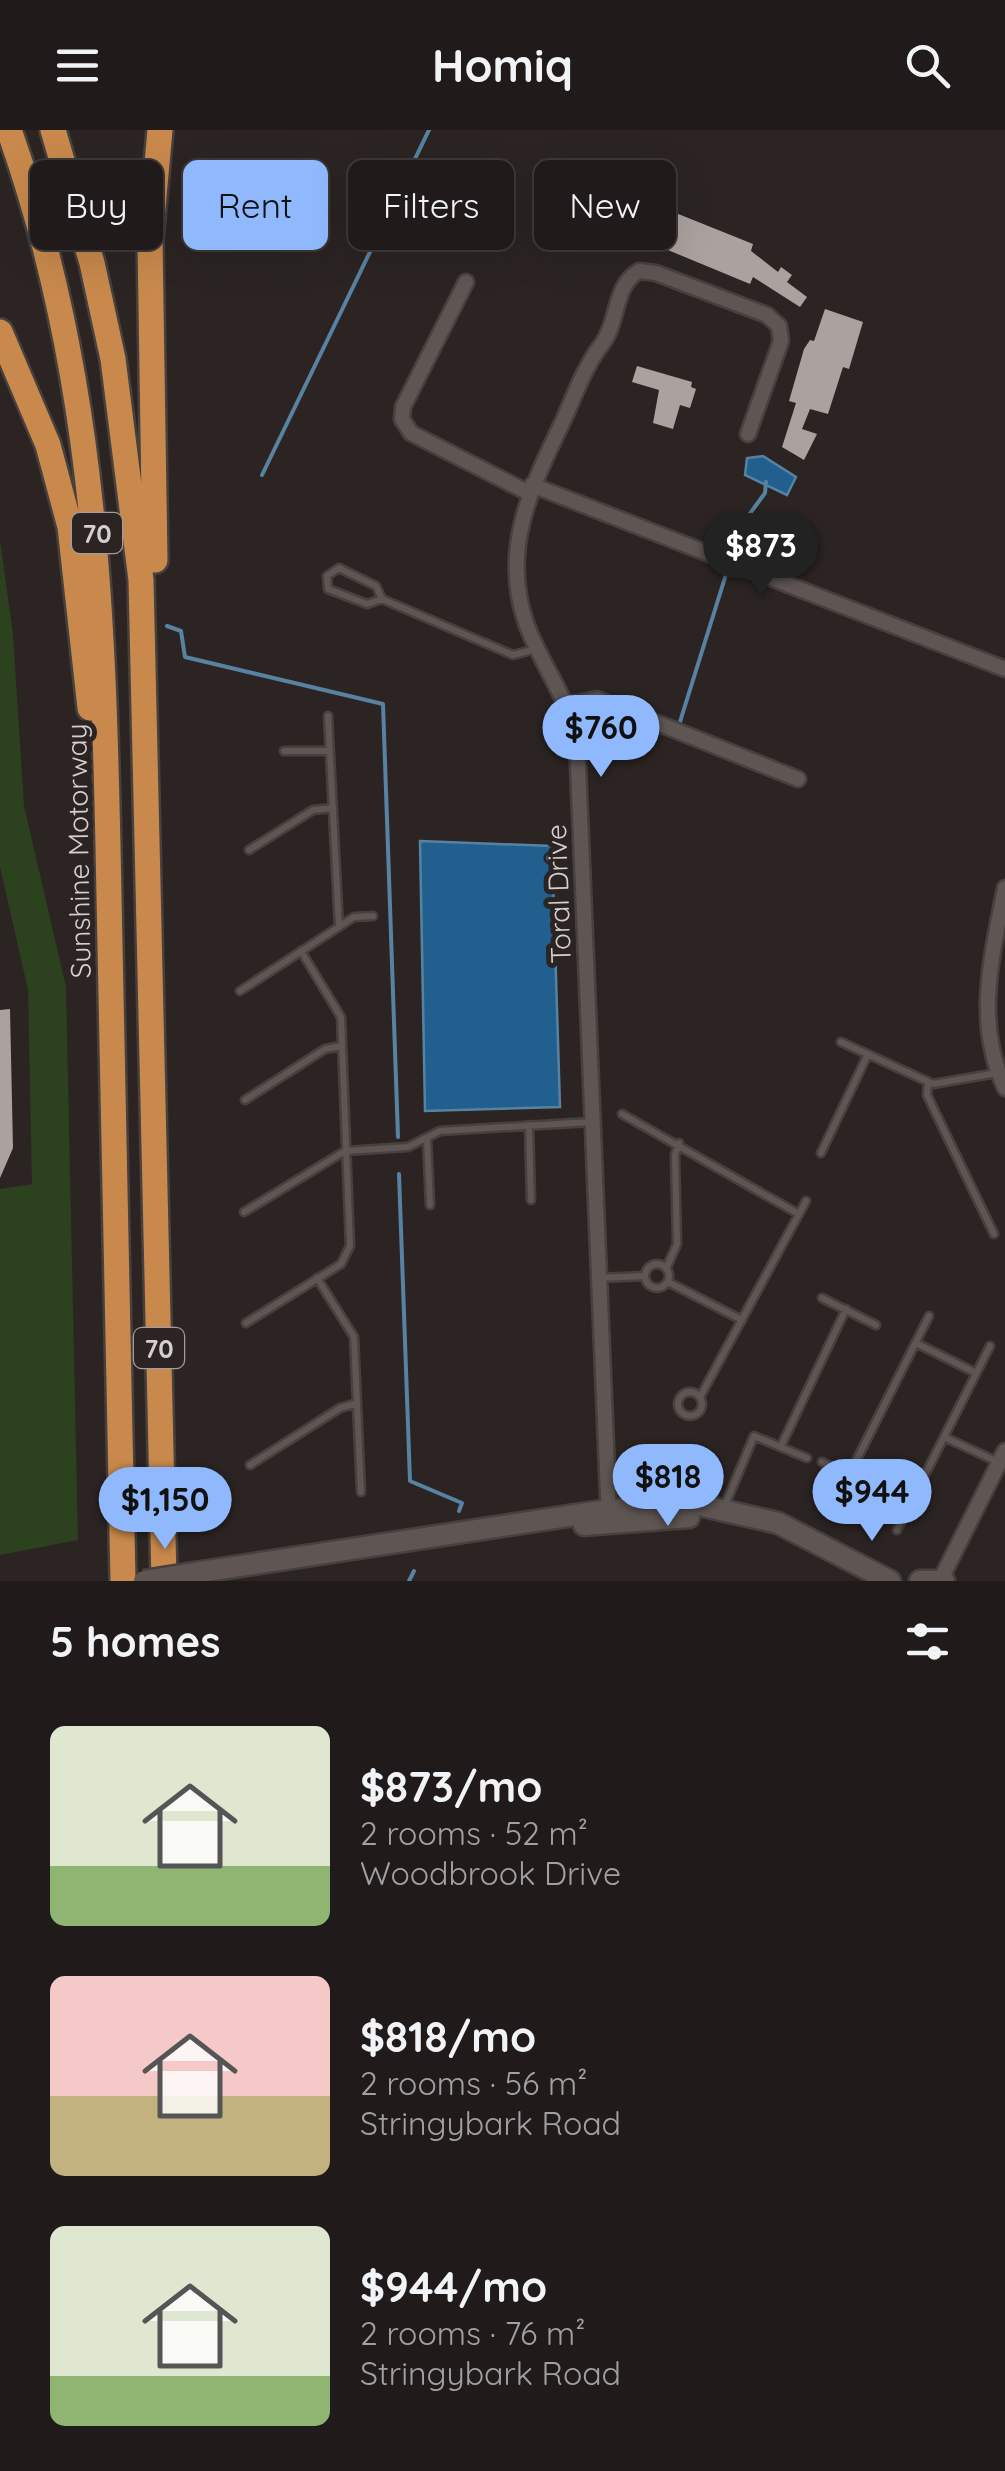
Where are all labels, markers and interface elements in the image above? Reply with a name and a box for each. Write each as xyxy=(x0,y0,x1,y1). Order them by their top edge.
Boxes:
text: Homiq xyxy=(432,37,573,93)
icon: menu xyxy=(50,38,105,93)
icon: search xyxy=(900,38,955,93)
chip: Buy xyxy=(30,160,163,250)
chip: Rent xyxy=(183,160,328,250)
chip: Filters xyxy=(348,160,514,250)
chip: New xyxy=(534,160,676,250)
road number: 70 xyxy=(72,513,122,553)
pin: $873 xyxy=(702,513,820,598)
text: $873 xyxy=(725,525,797,565)
pin: $760 xyxy=(542,695,660,780)
text: $760 xyxy=(564,707,638,747)
street label: Sunshine Motorway xyxy=(58,723,98,979)
street label: Toral Drive xyxy=(538,824,578,964)
road number: 70 xyxy=(134,1328,184,1368)
pin: $818 xyxy=(609,1444,727,1529)
text: $818 xyxy=(635,1456,701,1496)
pin: $944 xyxy=(813,1459,931,1544)
pin: $1,150 xyxy=(84,1467,246,1552)
text: $944 xyxy=(835,1471,909,1511)
text: $1,150 xyxy=(121,1479,209,1519)
icon: filters xyxy=(900,1614,955,1669)
text: 5 homes xyxy=(50,1615,221,1668)
text: $873/mo xyxy=(360,1760,543,1813)
icon: home xyxy=(130,1766,250,1886)
text: 2 rooms · 52 m² xyxy=(360,1813,588,1853)
text: Woodbrook Drive xyxy=(360,1853,621,1893)
text: $818/mo xyxy=(360,2010,536,2063)
icon: home xyxy=(130,2016,250,2136)
text: 2 rooms · 56 m² xyxy=(360,2063,587,2103)
text: Stringybark Road xyxy=(360,2103,621,2143)
text: $944/mo xyxy=(360,2260,547,2313)
icon: home xyxy=(130,2266,250,2386)
text: 2 rooms · 76 m² xyxy=(360,2313,585,2353)
text: Stringybark Road xyxy=(360,2353,621,2393)

